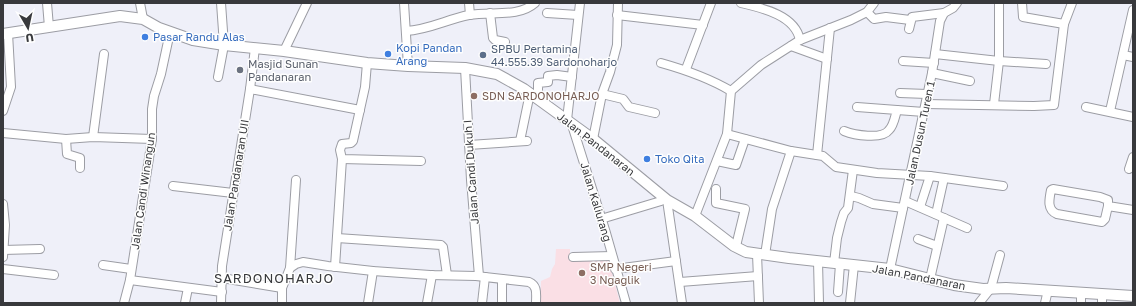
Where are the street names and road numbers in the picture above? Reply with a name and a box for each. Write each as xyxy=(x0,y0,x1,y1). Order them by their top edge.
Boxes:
street label: Jalan Dusun Turen 1 xyxy=(902,80,937,186)
street label: Jalan Pandanaran xyxy=(555,109,638,178)
street label: Jalan Pandanaran UII xyxy=(220,118,251,231)
street label: Jalan Candi Dukuh I xyxy=(460,119,481,225)
street label: Jalan Candi Winangun xyxy=(128,132,157,250)
street label: Jalan Kaliurang xyxy=(578,161,615,243)
street label: Jalan Pandanaran xyxy=(871,261,967,292)

